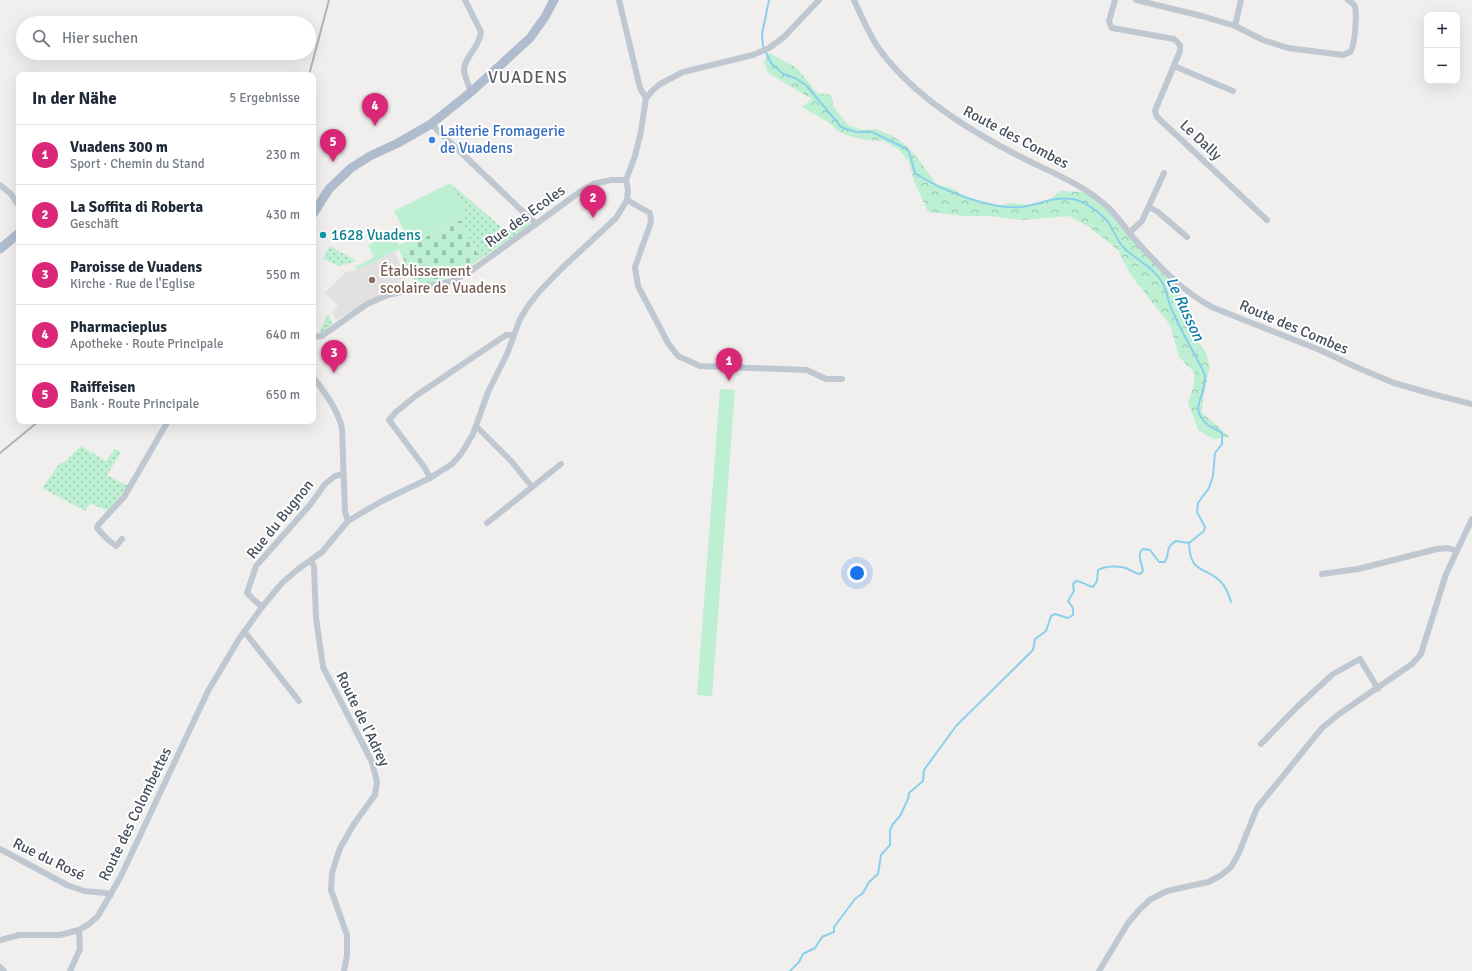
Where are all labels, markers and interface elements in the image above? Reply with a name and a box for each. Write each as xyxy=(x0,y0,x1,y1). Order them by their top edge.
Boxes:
map controls xyxy=(1424,12,1460,84)
button: + xyxy=(1424,12,1460,48)
search box xyxy=(16,16,316,60)
icon: search xyxy=(30,27,52,49)
text: Hier suchen xyxy=(62,29,138,47)
button: − xyxy=(1424,48,1460,84)
district label: VUADENS xyxy=(488,67,568,88)
text: In der Nähe xyxy=(32,88,117,109)
text: 5 Ergebnisse xyxy=(229,90,300,106)
pin: 4 xyxy=(362,93,388,126)
street label: Route des Combes xyxy=(960,102,1072,173)
street label: Le Dally xyxy=(1176,116,1226,164)
place label: Laiterie Fromagerie de Vuadens xyxy=(440,122,565,157)
pin: 5 xyxy=(320,129,346,162)
marker: Laiterie Fromagerie de Vuadens xyxy=(427,135,437,145)
text: Vuadens 300 m xyxy=(70,138,168,156)
text: 1 xyxy=(41,147,49,163)
text: 230 m xyxy=(266,147,300,163)
text: Sport · Chemin du Stand xyxy=(70,156,205,172)
street label: Rue des Ecoles xyxy=(482,181,569,251)
pin: 2 xyxy=(580,185,606,218)
text: La Soffita di Roberta xyxy=(70,198,203,216)
text: 2 xyxy=(41,207,49,223)
text: 430 m xyxy=(266,207,300,223)
text: Geschäft xyxy=(70,216,119,232)
place label: 1628 Vuadens xyxy=(331,226,421,244)
marker: 1628 Vuadens xyxy=(318,230,328,240)
text: Paroisse de Vuadens xyxy=(70,258,202,276)
place label: Établissement scolaire de Vuadens xyxy=(380,261,507,297)
text: 3 xyxy=(41,267,49,283)
text: 550 m xyxy=(266,267,300,283)
water label: Le Russon xyxy=(1161,274,1209,345)
marker: Établissement scolaire de Vuadens xyxy=(367,275,377,285)
text: Kirche · Rue de l'Eglise xyxy=(70,276,195,292)
street label: Route des Combes xyxy=(1237,296,1352,358)
text: Pharmacieplus xyxy=(70,318,167,336)
text: 4 xyxy=(41,327,49,343)
text: 640 m xyxy=(266,327,300,343)
text: Apotheke · Route Principale xyxy=(70,336,224,352)
pin: 3 xyxy=(321,340,347,373)
pin: 1 xyxy=(716,348,742,381)
text: Raiffeisen xyxy=(70,378,135,396)
text: 5 xyxy=(41,387,49,403)
text: 650 m xyxy=(266,387,300,403)
text: Bank · Route Principale xyxy=(70,396,199,412)
street label: Rue du Bugnon xyxy=(243,476,317,562)
your location xyxy=(847,563,867,583)
street label: Route de l'Adrey xyxy=(332,669,394,769)
street label: Route des Colombettes xyxy=(95,744,175,884)
street label: Rue du Rosé xyxy=(10,834,88,884)

